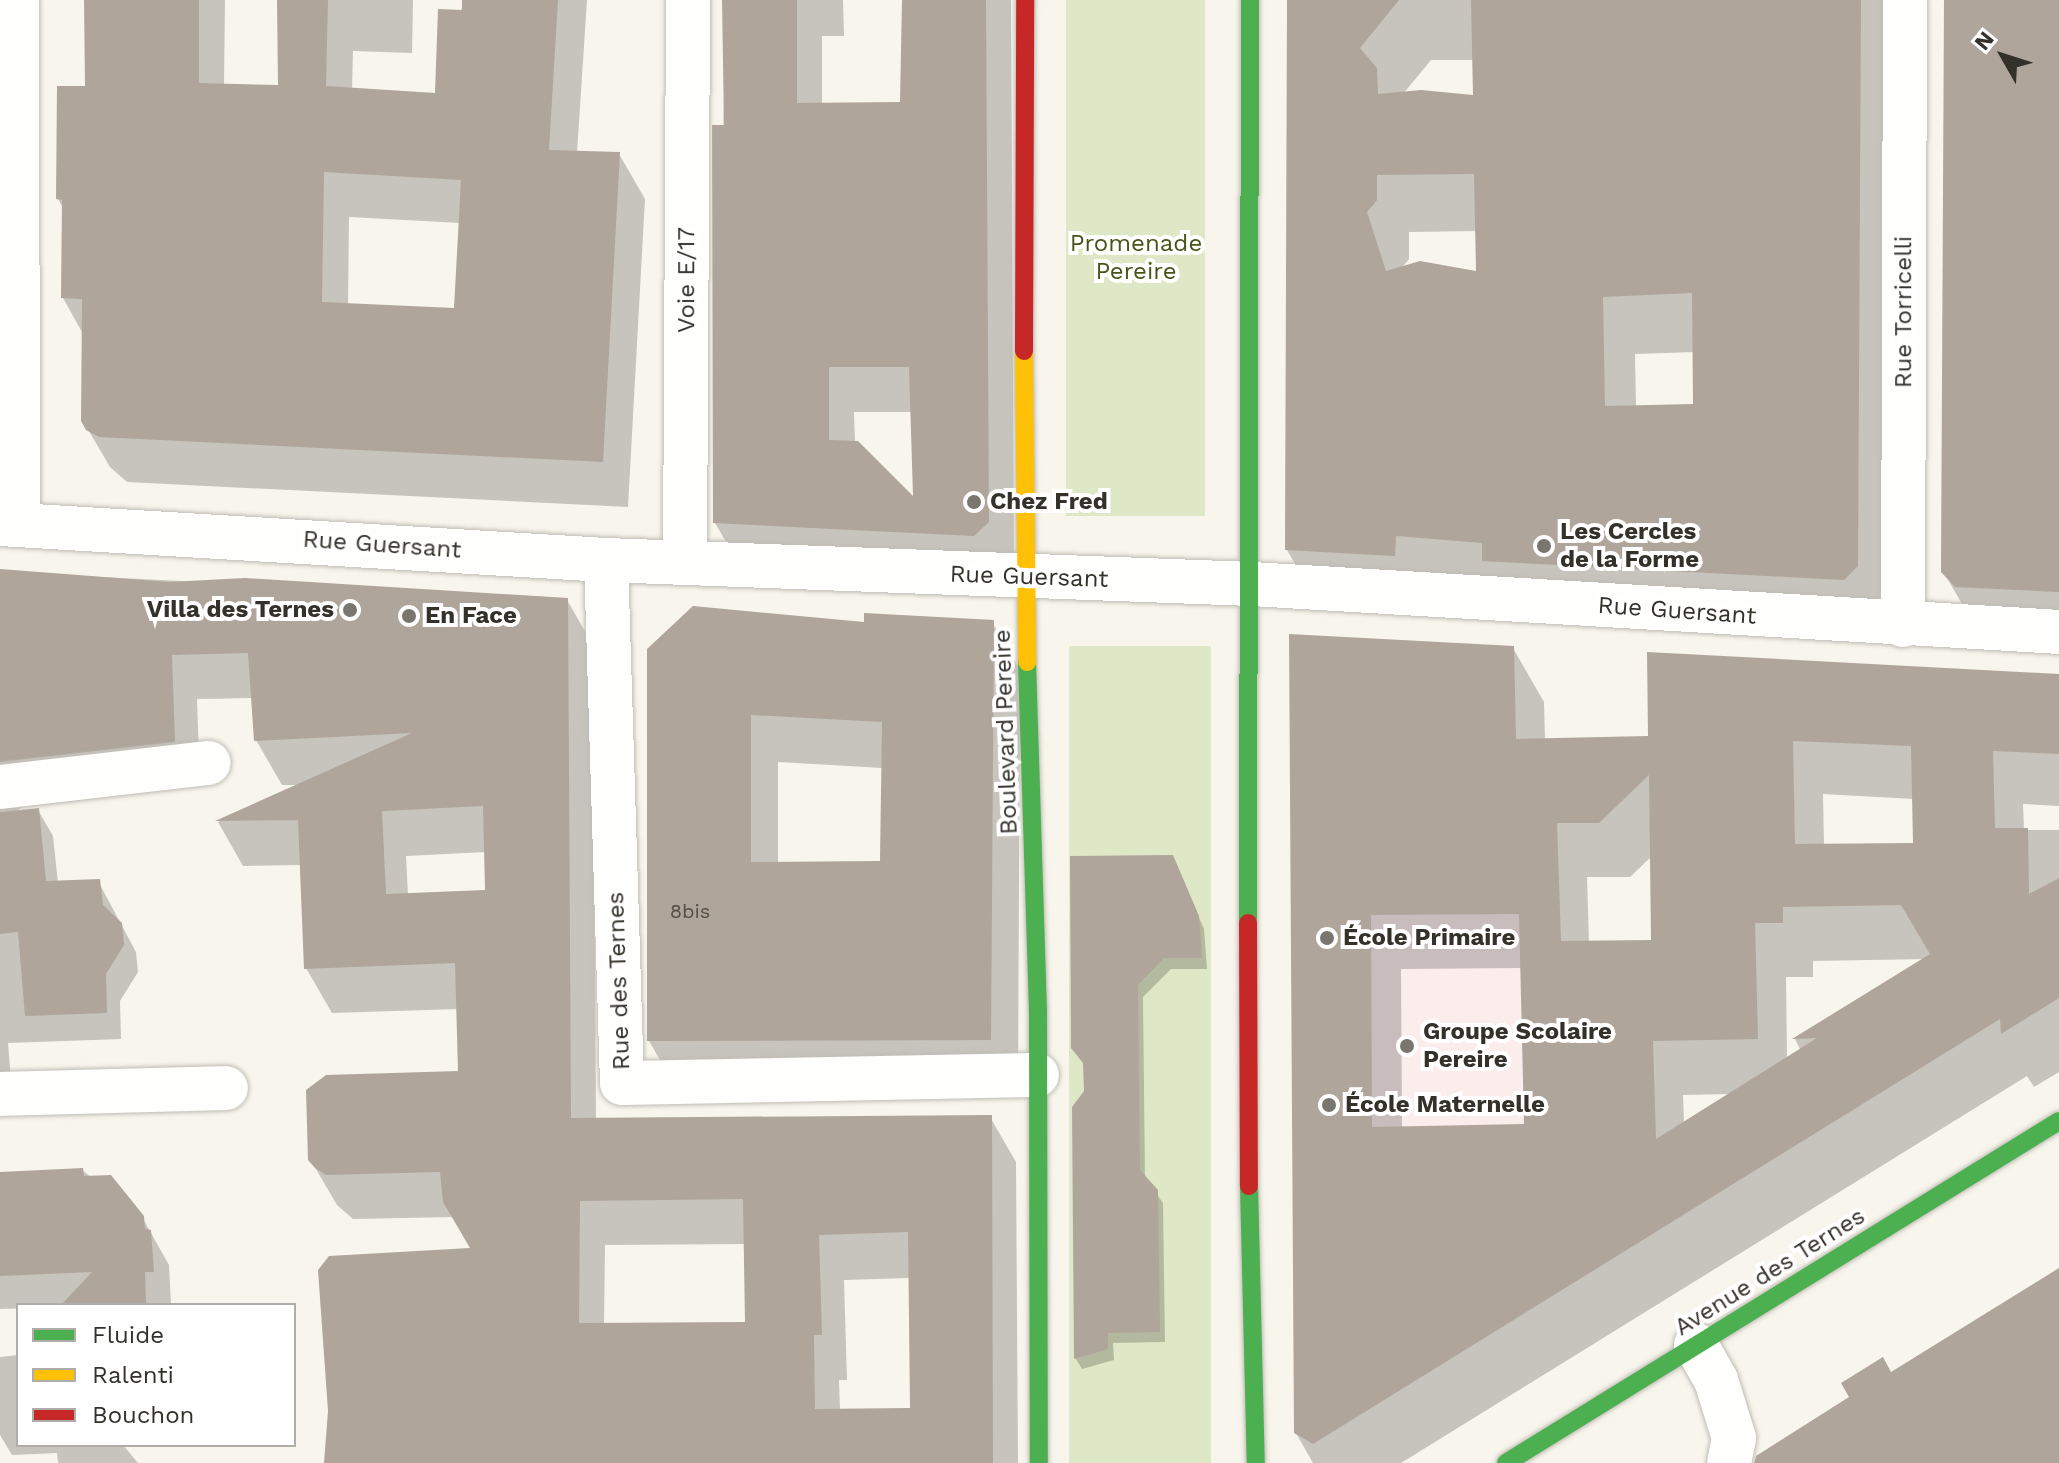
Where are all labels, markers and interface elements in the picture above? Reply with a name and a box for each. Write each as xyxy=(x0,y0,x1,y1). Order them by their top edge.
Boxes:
north arrow xyxy=(1963,16,2043,96)
text: N xyxy=(1969,26,1999,55)
street label: Voie E/17 xyxy=(673,227,701,333)
park label: Promenade Pereire xyxy=(1070,230,1202,286)
street label: Rue Torricelli xyxy=(1890,235,1918,389)
place label: Chez Fred xyxy=(990,488,1108,516)
marker: Chez Fred xyxy=(965,493,983,511)
place label: Les Cercles de la Forme xyxy=(1560,518,1699,574)
street label: Rue Guersant xyxy=(302,525,462,565)
marker: Les Cercles de la Forme xyxy=(1535,537,1553,555)
street label: Rue Guersant xyxy=(949,560,1109,594)
street label: Rue Guersant xyxy=(1597,591,1757,631)
place label: Villa des Ternes xyxy=(146,596,334,624)
marker: Villa des Ternes xyxy=(341,601,359,619)
place label: En Face xyxy=(425,602,517,630)
marker: En Face xyxy=(400,607,418,625)
street label: Boulevard Pereire xyxy=(988,629,1024,835)
street label: Rue des Ternes xyxy=(601,891,637,1071)
house number: 8bis xyxy=(670,899,710,923)
place label: École Primaire xyxy=(1343,924,1515,952)
marker: École Primaire xyxy=(1318,929,1336,947)
place label: Groupe Scolaire Pereire xyxy=(1423,1018,1612,1074)
marker: Groupe Scolaire Pereire xyxy=(1398,1037,1416,1055)
place label: École Maternelle xyxy=(1345,1091,1545,1119)
marker: École Maternelle xyxy=(1320,1096,1338,1114)
street label: Avenue des Ternes xyxy=(1669,1202,1871,1342)
legend xyxy=(16,1303,296,1447)
text: Fluide xyxy=(92,1321,164,1349)
text: Ralenti xyxy=(92,1361,174,1389)
text: Bouchon xyxy=(92,1401,194,1429)

